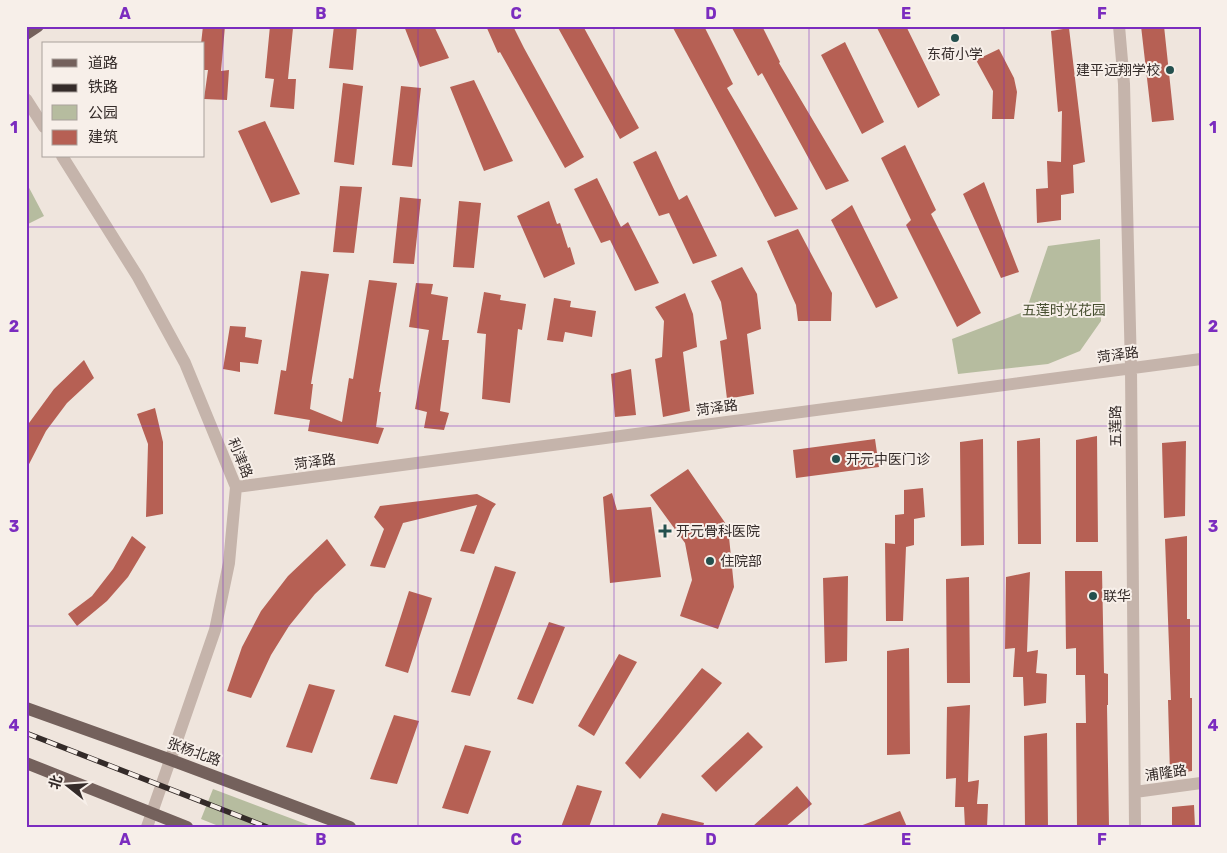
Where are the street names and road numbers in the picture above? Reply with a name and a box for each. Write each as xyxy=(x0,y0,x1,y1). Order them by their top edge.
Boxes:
street label: 菏泽路 xyxy=(1096,344,1140,366)
street label: 菏泽路 xyxy=(695,397,739,419)
street label: 五莲路 xyxy=(1107,405,1125,447)
street label: 利津路 xyxy=(224,435,256,481)
street label: 菏泽路 xyxy=(293,451,337,473)
street label: 张杨北路 xyxy=(165,734,223,770)
street label: 浦隆路 xyxy=(1144,762,1188,784)

